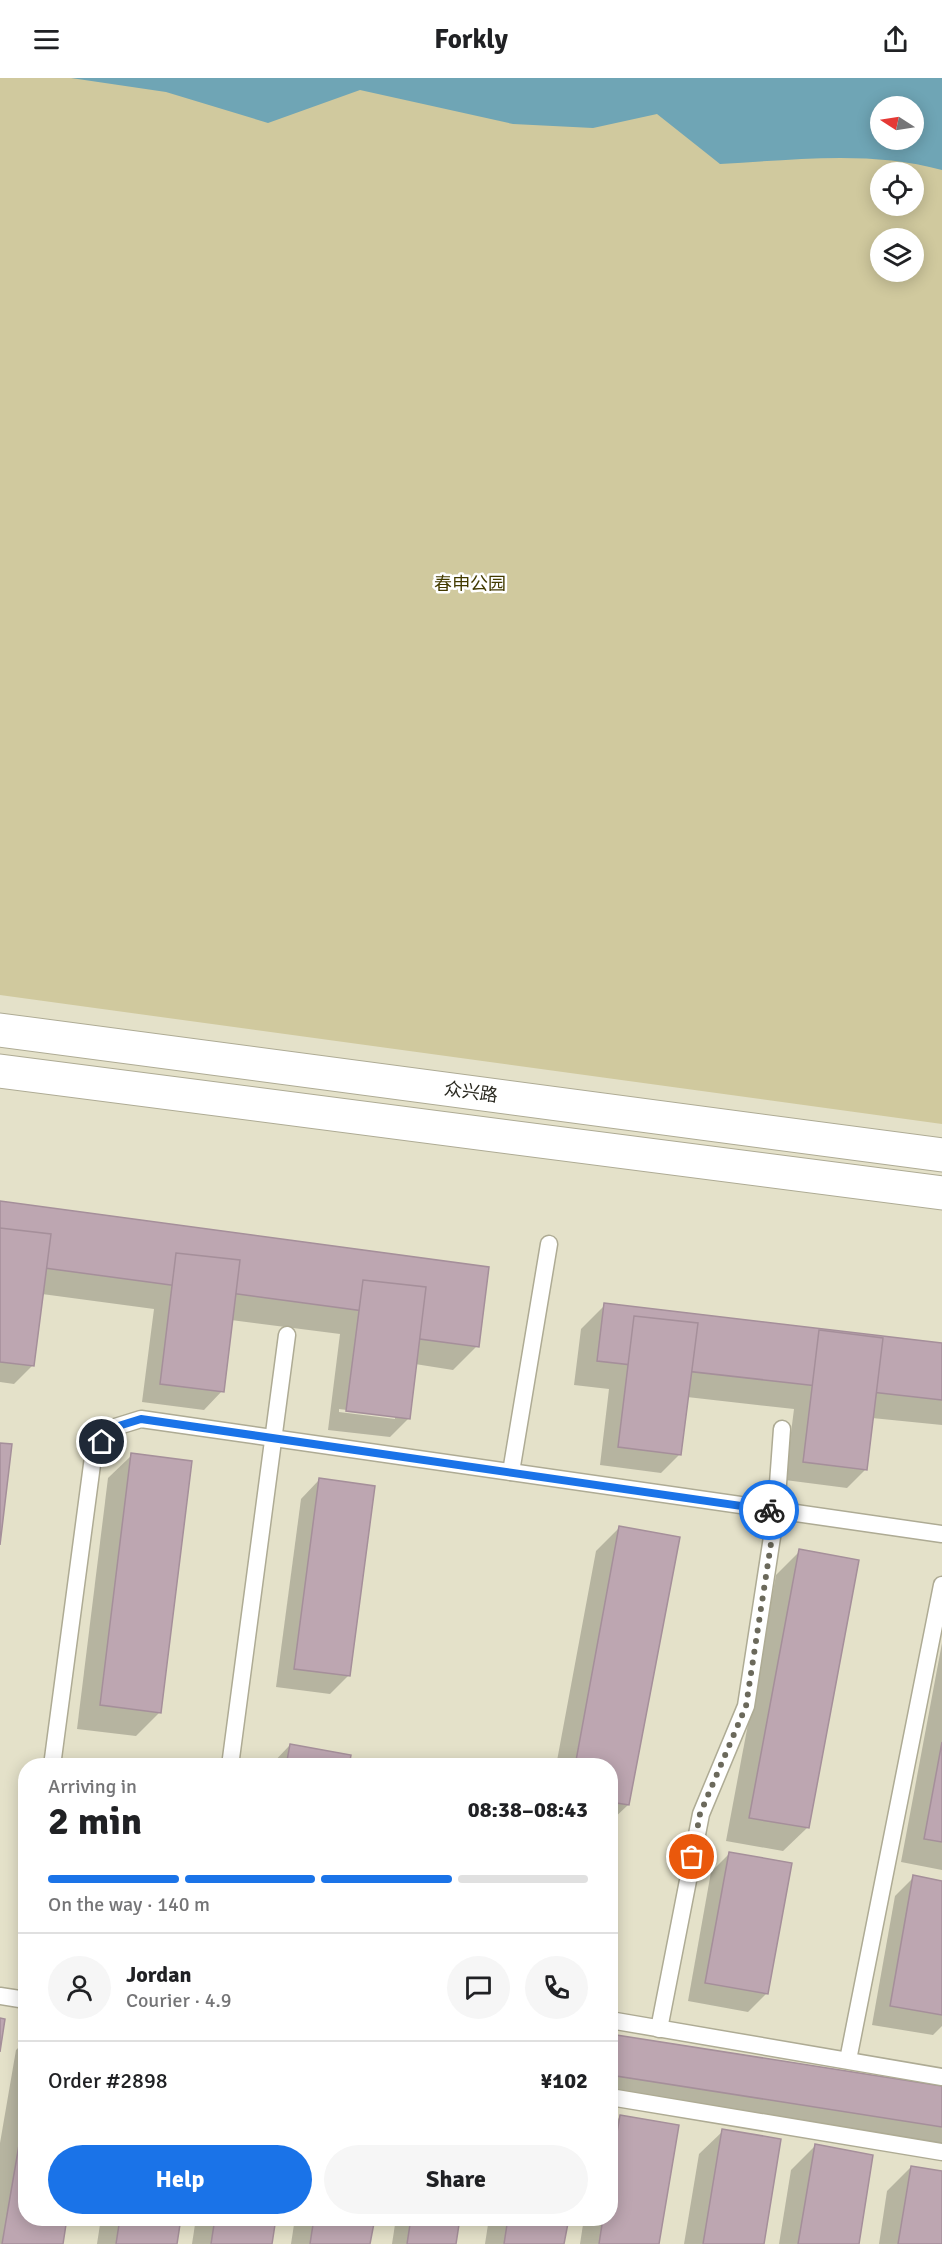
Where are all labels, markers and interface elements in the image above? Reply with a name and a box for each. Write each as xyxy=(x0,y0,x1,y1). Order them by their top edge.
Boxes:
icon: menu xyxy=(30,23,63,56)
text: Forkly xyxy=(434,23,508,56)
icon: share xyxy=(879,23,912,56)
north arrow xyxy=(870,96,924,150)
map controls xyxy=(870,96,924,282)
button: locate xyxy=(870,162,924,216)
button: layers xyxy=(870,228,924,282)
park label: 春申公园 xyxy=(434,573,506,595)
street label: 众兴路 xyxy=(443,1077,499,1107)
pin xyxy=(76,1416,127,1467)
icon: home xyxy=(85,1425,118,1458)
courier xyxy=(739,1480,799,1540)
icon: bike xyxy=(753,1494,786,1527)
text: Arriving in xyxy=(48,1774,137,1799)
text: 08:38–08:43 xyxy=(468,1796,588,1823)
text: 2 min xyxy=(48,1797,142,1845)
pin xyxy=(666,1831,717,1882)
icon: bag xyxy=(675,1840,708,1873)
text: On the way · 140 m xyxy=(48,1892,210,1917)
button: person xyxy=(48,1956,111,2019)
button: chat xyxy=(447,1956,510,2019)
button: phone xyxy=(525,1956,588,2019)
text: Jordan xyxy=(126,1961,192,1988)
text: Courier · 4.9 xyxy=(126,1988,232,2013)
text: Order #2898 xyxy=(48,2067,168,2094)
text: ¥102 xyxy=(540,2067,588,2094)
button: Help xyxy=(48,2145,312,2214)
button: Share xyxy=(324,2145,588,2214)

